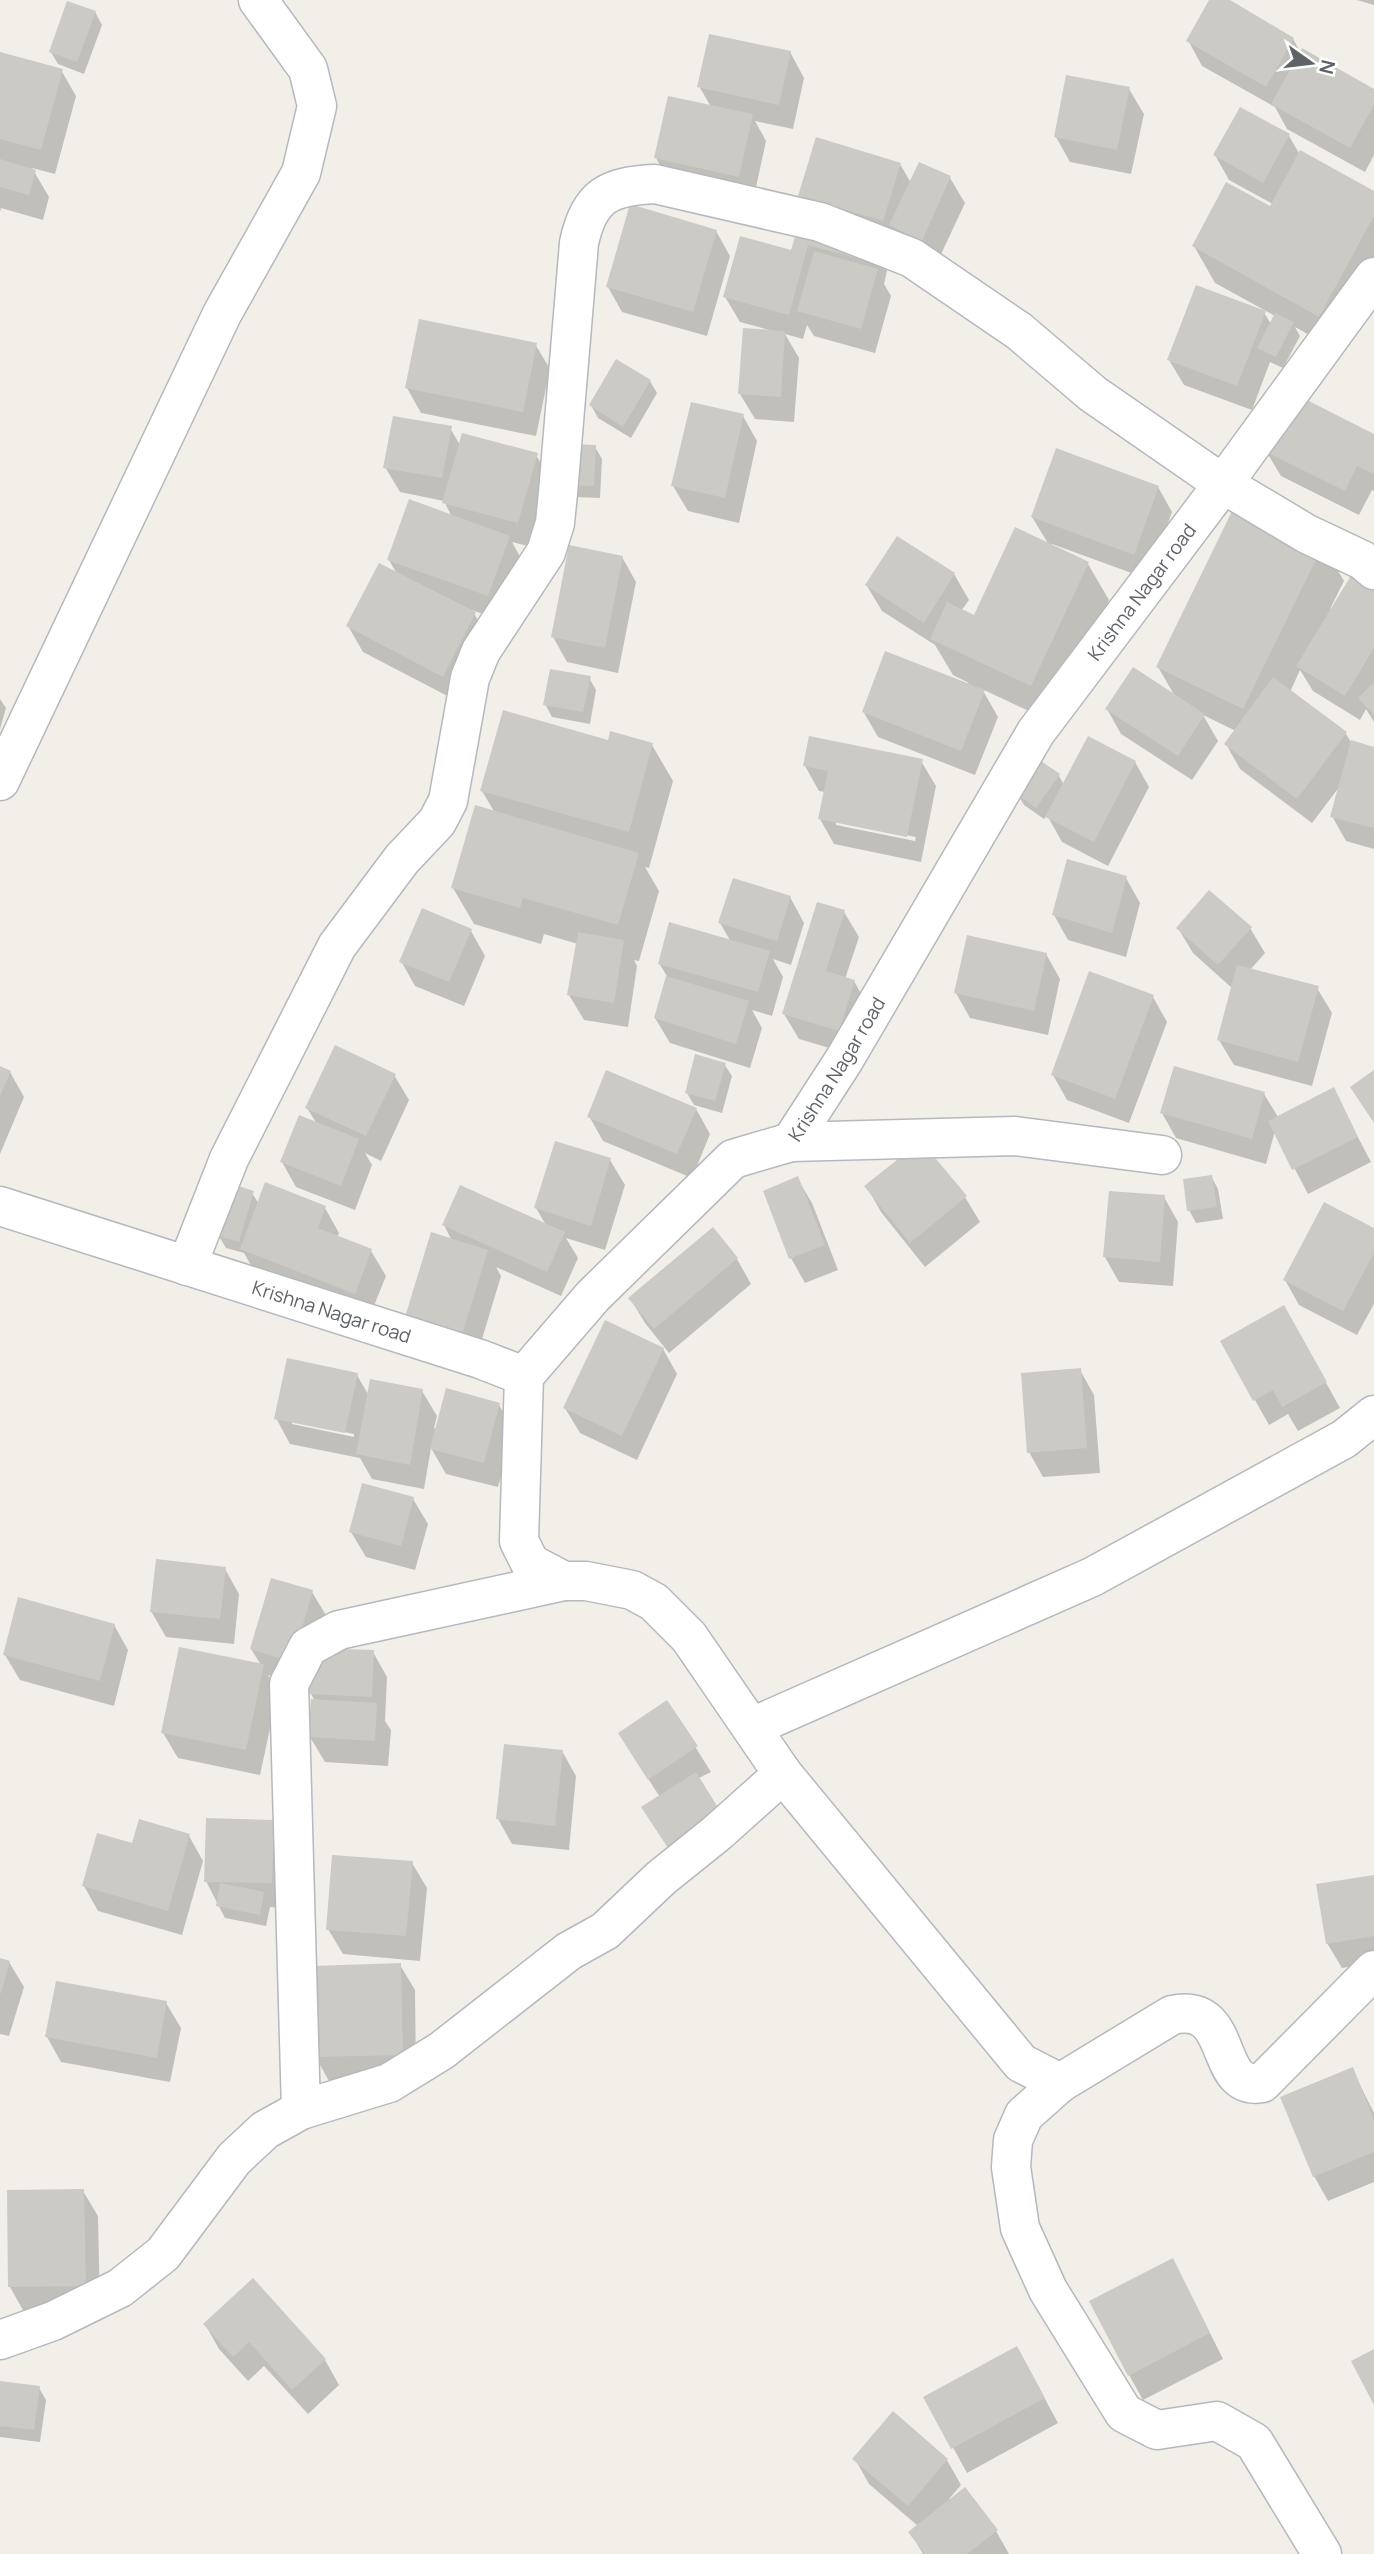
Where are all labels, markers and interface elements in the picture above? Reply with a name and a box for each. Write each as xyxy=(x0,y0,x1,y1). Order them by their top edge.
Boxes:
north arrow xyxy=(1276,28,1346,98)
text: N xyxy=(1313,57,1342,77)
street label: Krishna Nagar road xyxy=(1081,518,1202,666)
street label: Krishna Nagar road xyxy=(782,992,891,1146)
street label: Krishna Nagar road xyxy=(249,1274,414,1349)

